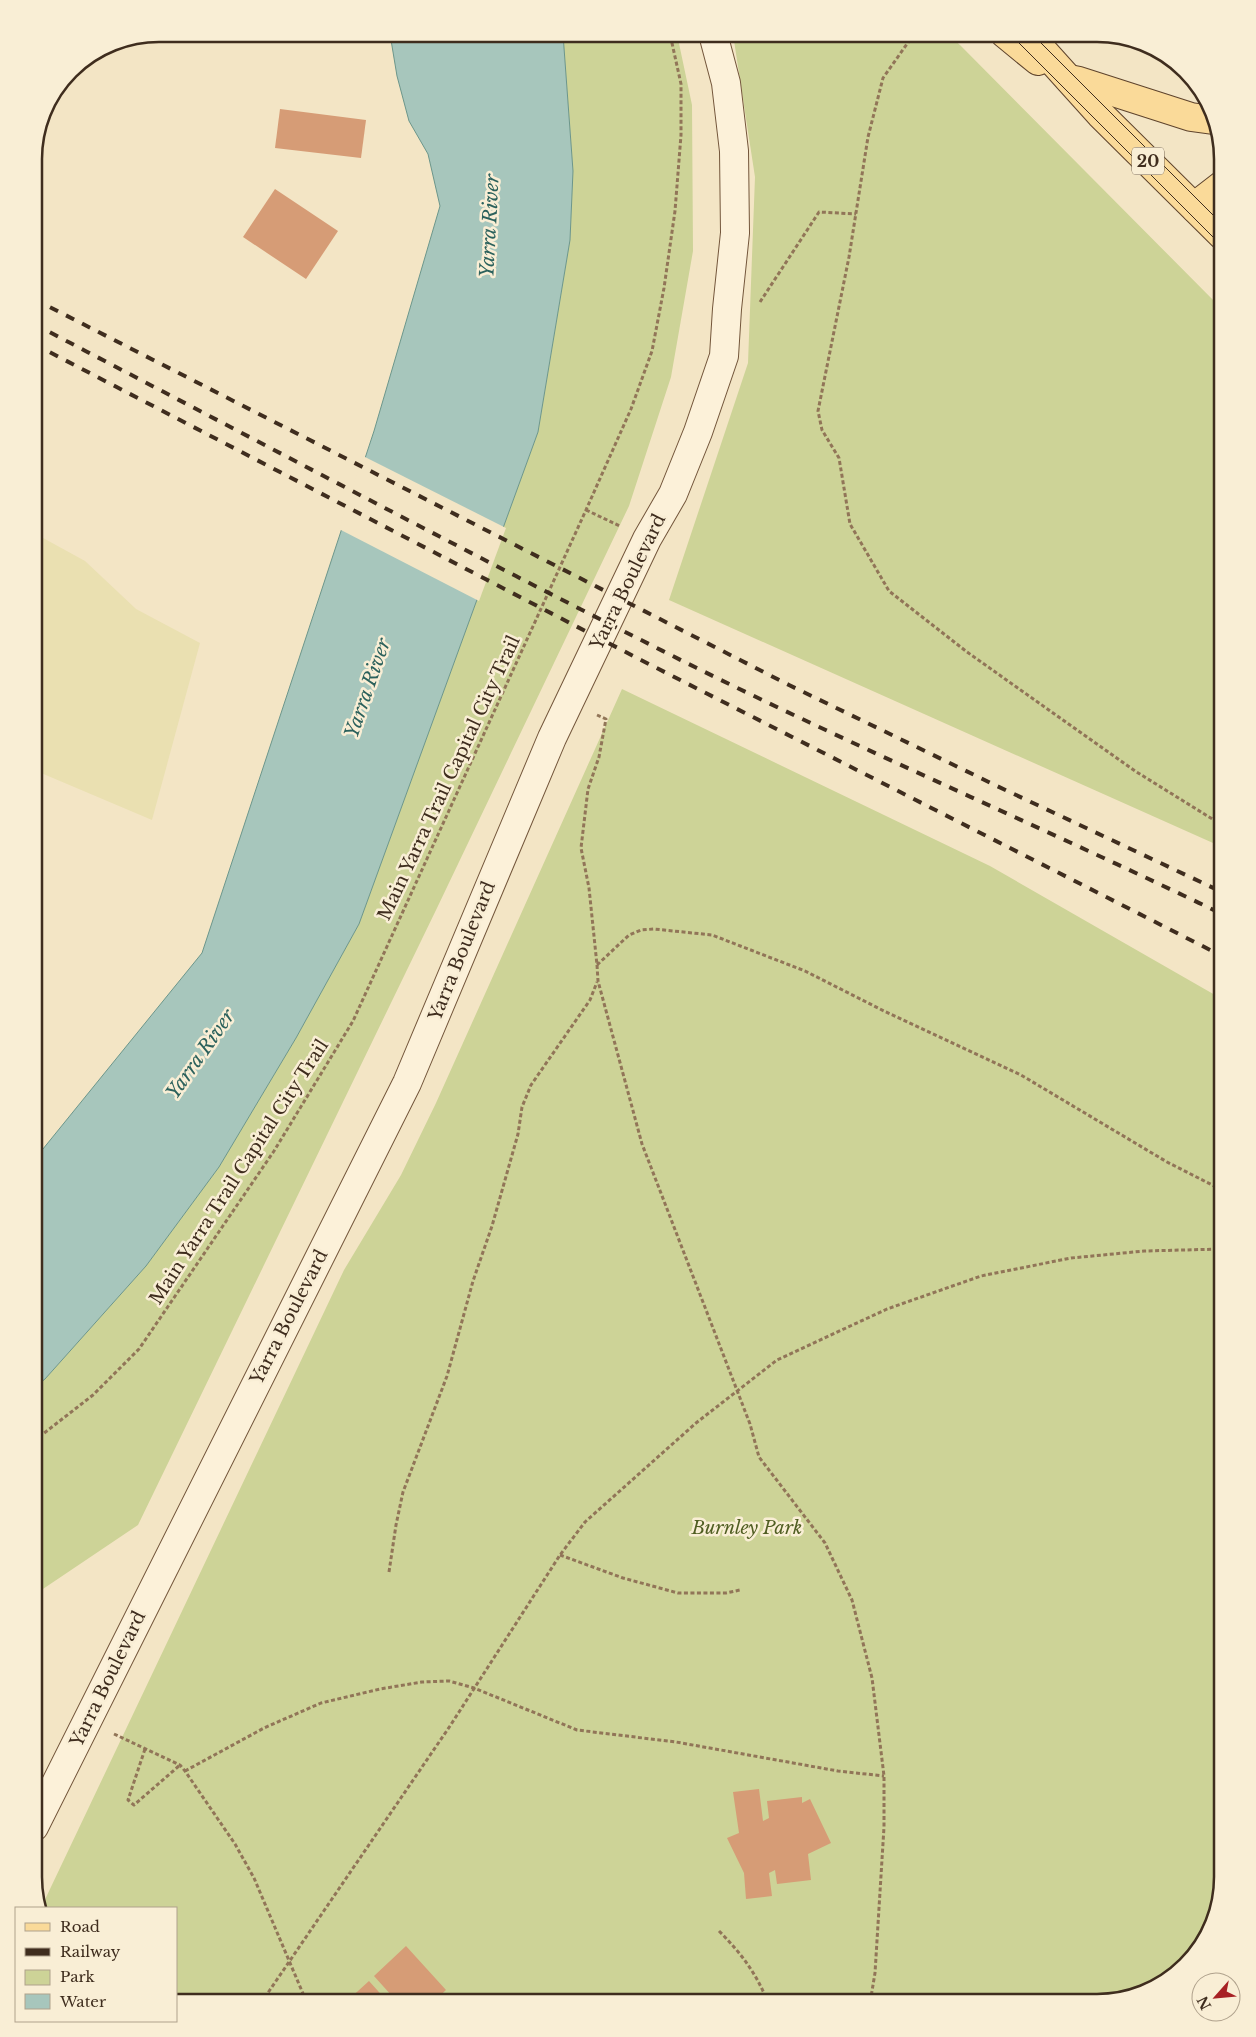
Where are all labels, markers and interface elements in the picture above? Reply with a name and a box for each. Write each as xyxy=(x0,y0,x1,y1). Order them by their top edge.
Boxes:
road number: 20 xyxy=(1132,148,1164,175)
water label: Yarra River xyxy=(475,172,504,279)
street label: Yarra Boulevard xyxy=(585,510,670,654)
street label: Main Yarra Trail Capital City Trail xyxy=(373,632,525,924)
water label: Yarra River xyxy=(340,634,396,741)
street label: Yarra Boulevard xyxy=(424,878,500,1025)
water label: Yarra River xyxy=(161,1004,240,1103)
street label: Main Yarra Trail Capital City Trail xyxy=(145,1035,333,1309)
street label: Yarra Boulevard xyxy=(245,1246,332,1389)
park label: Burnley Park xyxy=(691,1517,802,1539)
street label: Yarra Boulevard xyxy=(65,1607,150,1751)
legend xyxy=(15,1907,178,2022)
text: Road xyxy=(60,1917,100,1936)
text: Railway xyxy=(60,1942,121,1961)
text: Park xyxy=(60,1967,96,1986)
north arrow xyxy=(1191,1972,1241,2022)
text: Water xyxy=(59,1992,107,2011)
text: N xyxy=(1193,1993,1215,2013)

